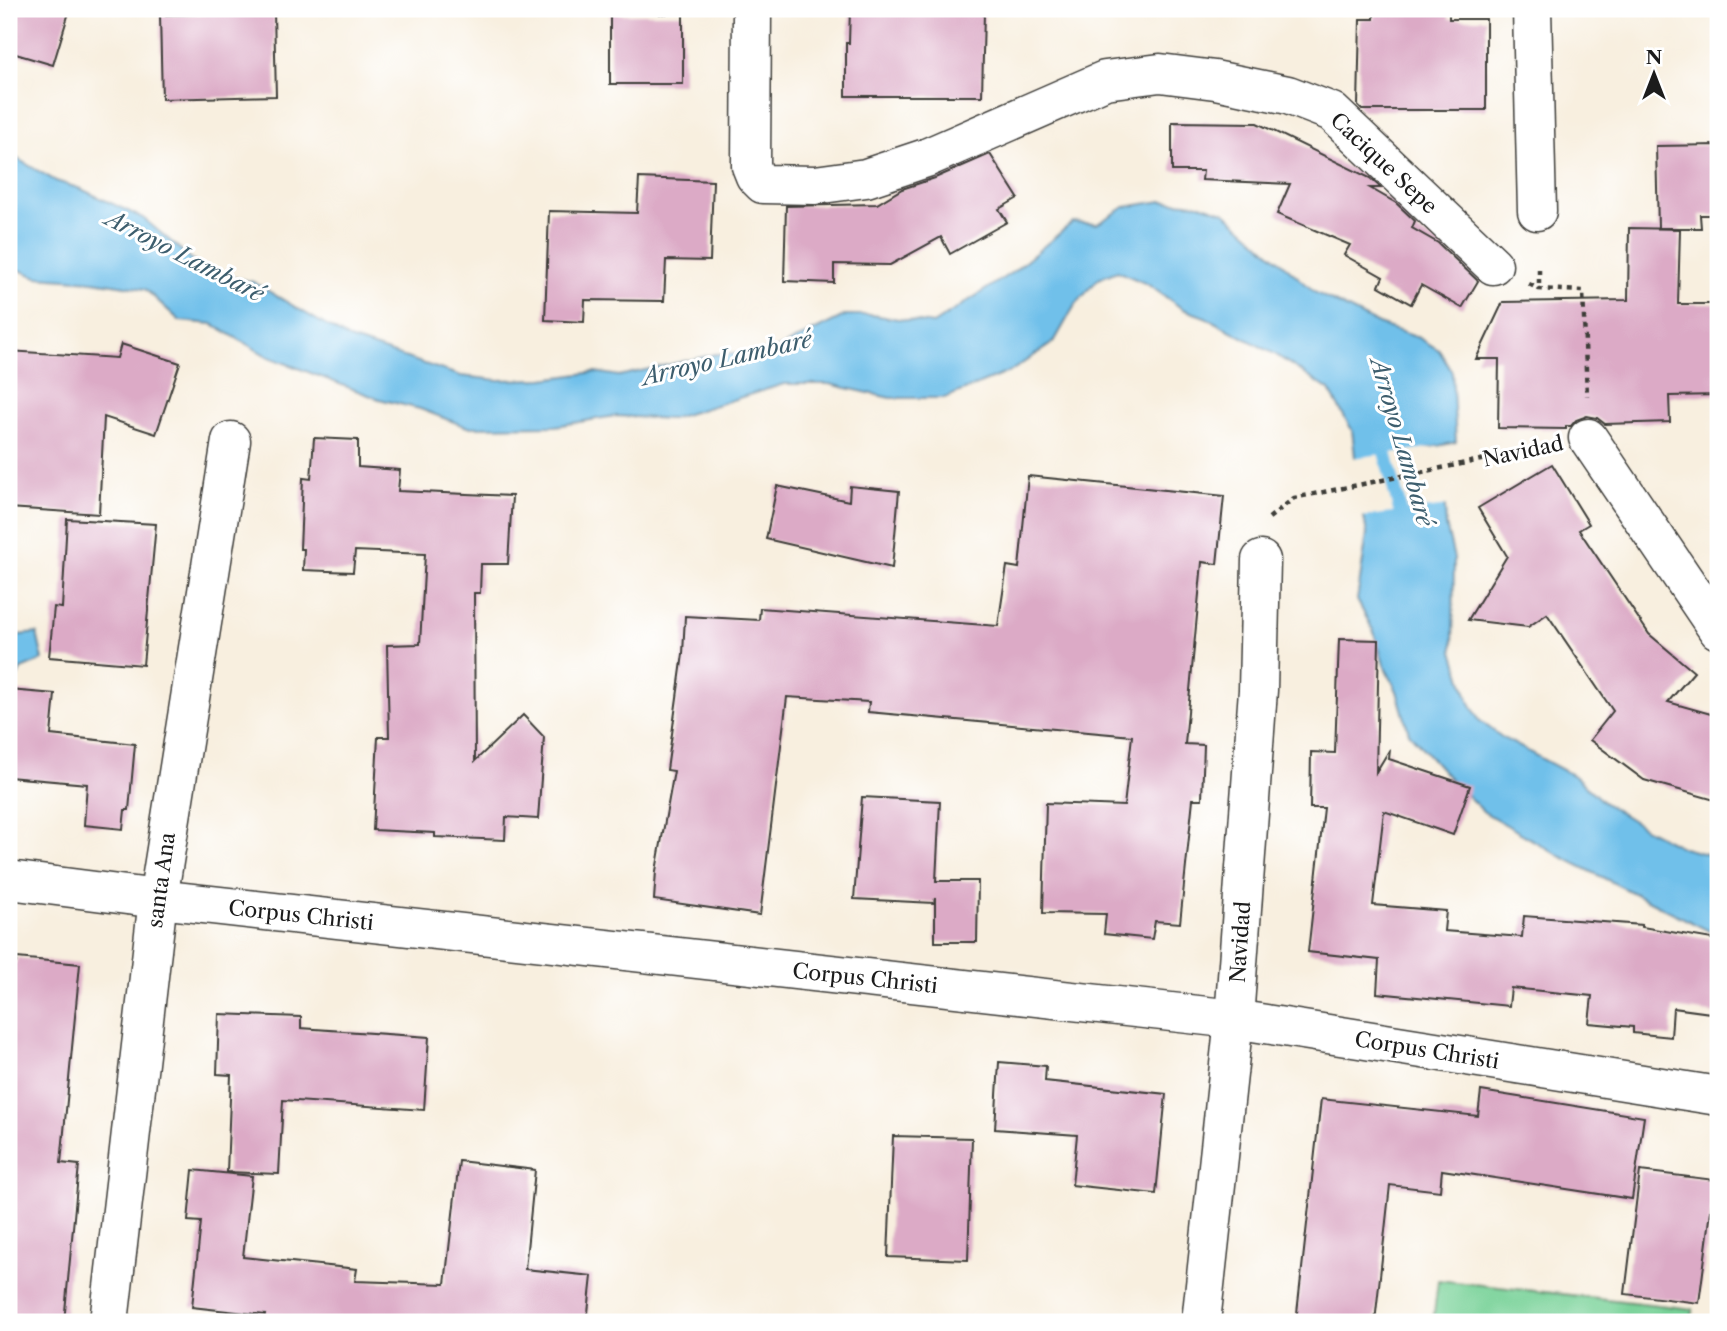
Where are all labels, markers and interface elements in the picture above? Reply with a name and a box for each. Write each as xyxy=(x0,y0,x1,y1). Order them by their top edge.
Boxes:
north arrow xyxy=(1618,38,1688,108)
text: N xyxy=(1646,46,1662,69)
street label: Cacique Sepe xyxy=(1325,107,1443,219)
water label: Arroyo Lambaré xyxy=(99,203,270,309)
water label: Arroyo Lambaré xyxy=(636,324,817,392)
water label: Arroyo Lambaré xyxy=(1364,352,1440,531)
street label: Navidad xyxy=(1480,430,1566,472)
street label: santa Ana xyxy=(142,830,180,929)
street label: Corpus Christi xyxy=(227,895,375,935)
street label: Navidad xyxy=(1225,900,1255,984)
street label: Corpus Christi xyxy=(791,958,939,998)
street label: Corpus Christi xyxy=(1353,1026,1501,1074)

